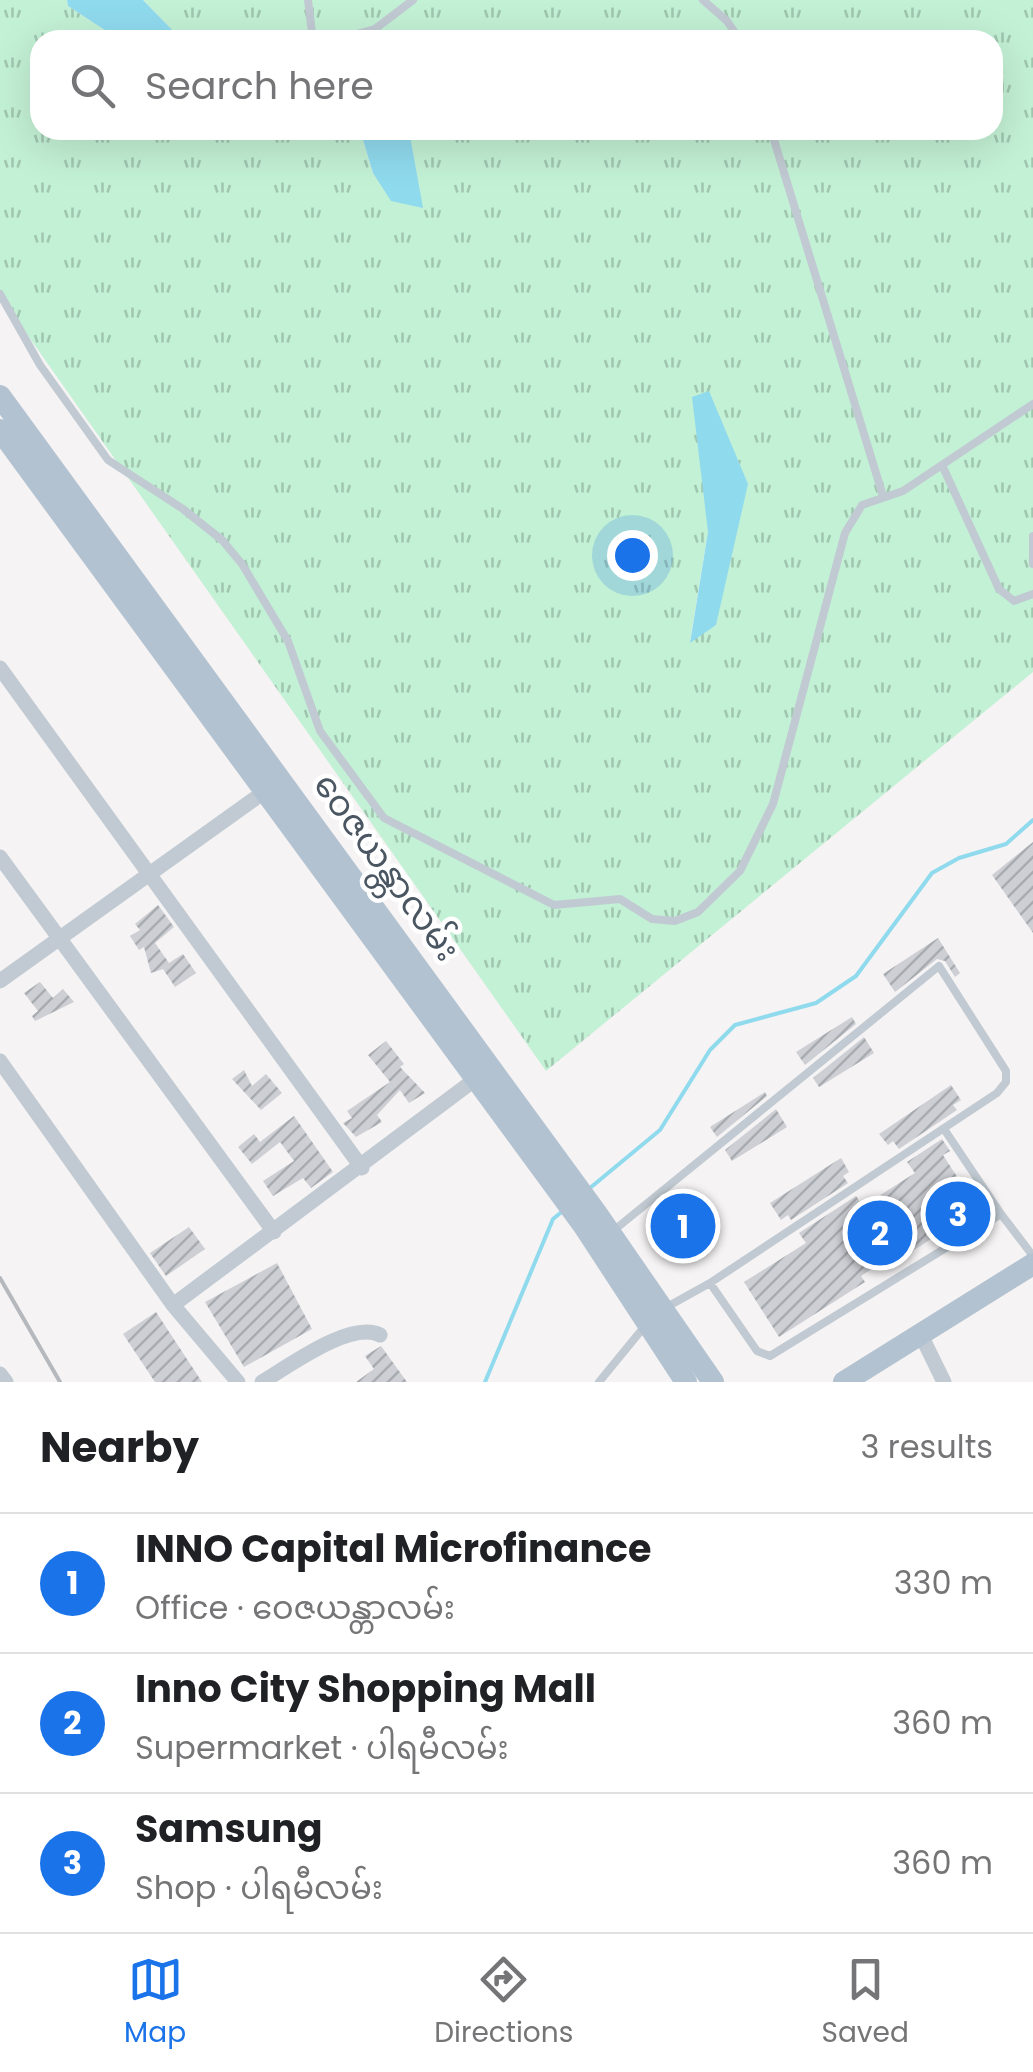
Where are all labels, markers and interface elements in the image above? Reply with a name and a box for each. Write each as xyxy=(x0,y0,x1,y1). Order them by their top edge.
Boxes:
search box xyxy=(30,30,1003,140)
icon: search xyxy=(65,58,120,113)
text: Search here xyxy=(145,59,374,112)
your location xyxy=(607,530,658,581)
street label: ဝေဇယန္တာလမ်း xyxy=(299,763,472,973)
pin: 3 xyxy=(926,1176,990,1252)
pin: 1 xyxy=(650,1188,716,1264)
pin: 2 xyxy=(848,1196,912,1270)
text: Nearby xyxy=(40,1418,199,1477)
text: 3 results xyxy=(860,1424,993,1469)
text: INNO Capital Microfinance xyxy=(135,1522,651,1575)
text: 1 xyxy=(66,1560,79,1605)
text: 330 m xyxy=(894,1560,993,1605)
text: Office · ဝေဇယန္တာလမ်း xyxy=(135,1585,455,1630)
text: Inno City Shopping Mall xyxy=(135,1662,596,1715)
text: 2 xyxy=(63,1700,82,1745)
text: 360 m xyxy=(892,1700,993,1745)
text: Supermarket · ပါရမီလမ်း xyxy=(135,1725,509,1770)
text: Samsung xyxy=(135,1802,323,1855)
text: 3 xyxy=(63,1840,82,1885)
text: 360 m xyxy=(892,1840,993,1885)
text: Shop · ပါရမီလမ်း xyxy=(135,1865,383,1910)
tab: Map xyxy=(124,1952,186,2054)
tab: Directions xyxy=(434,1952,573,2054)
tab: Saved xyxy=(822,1952,909,2054)

